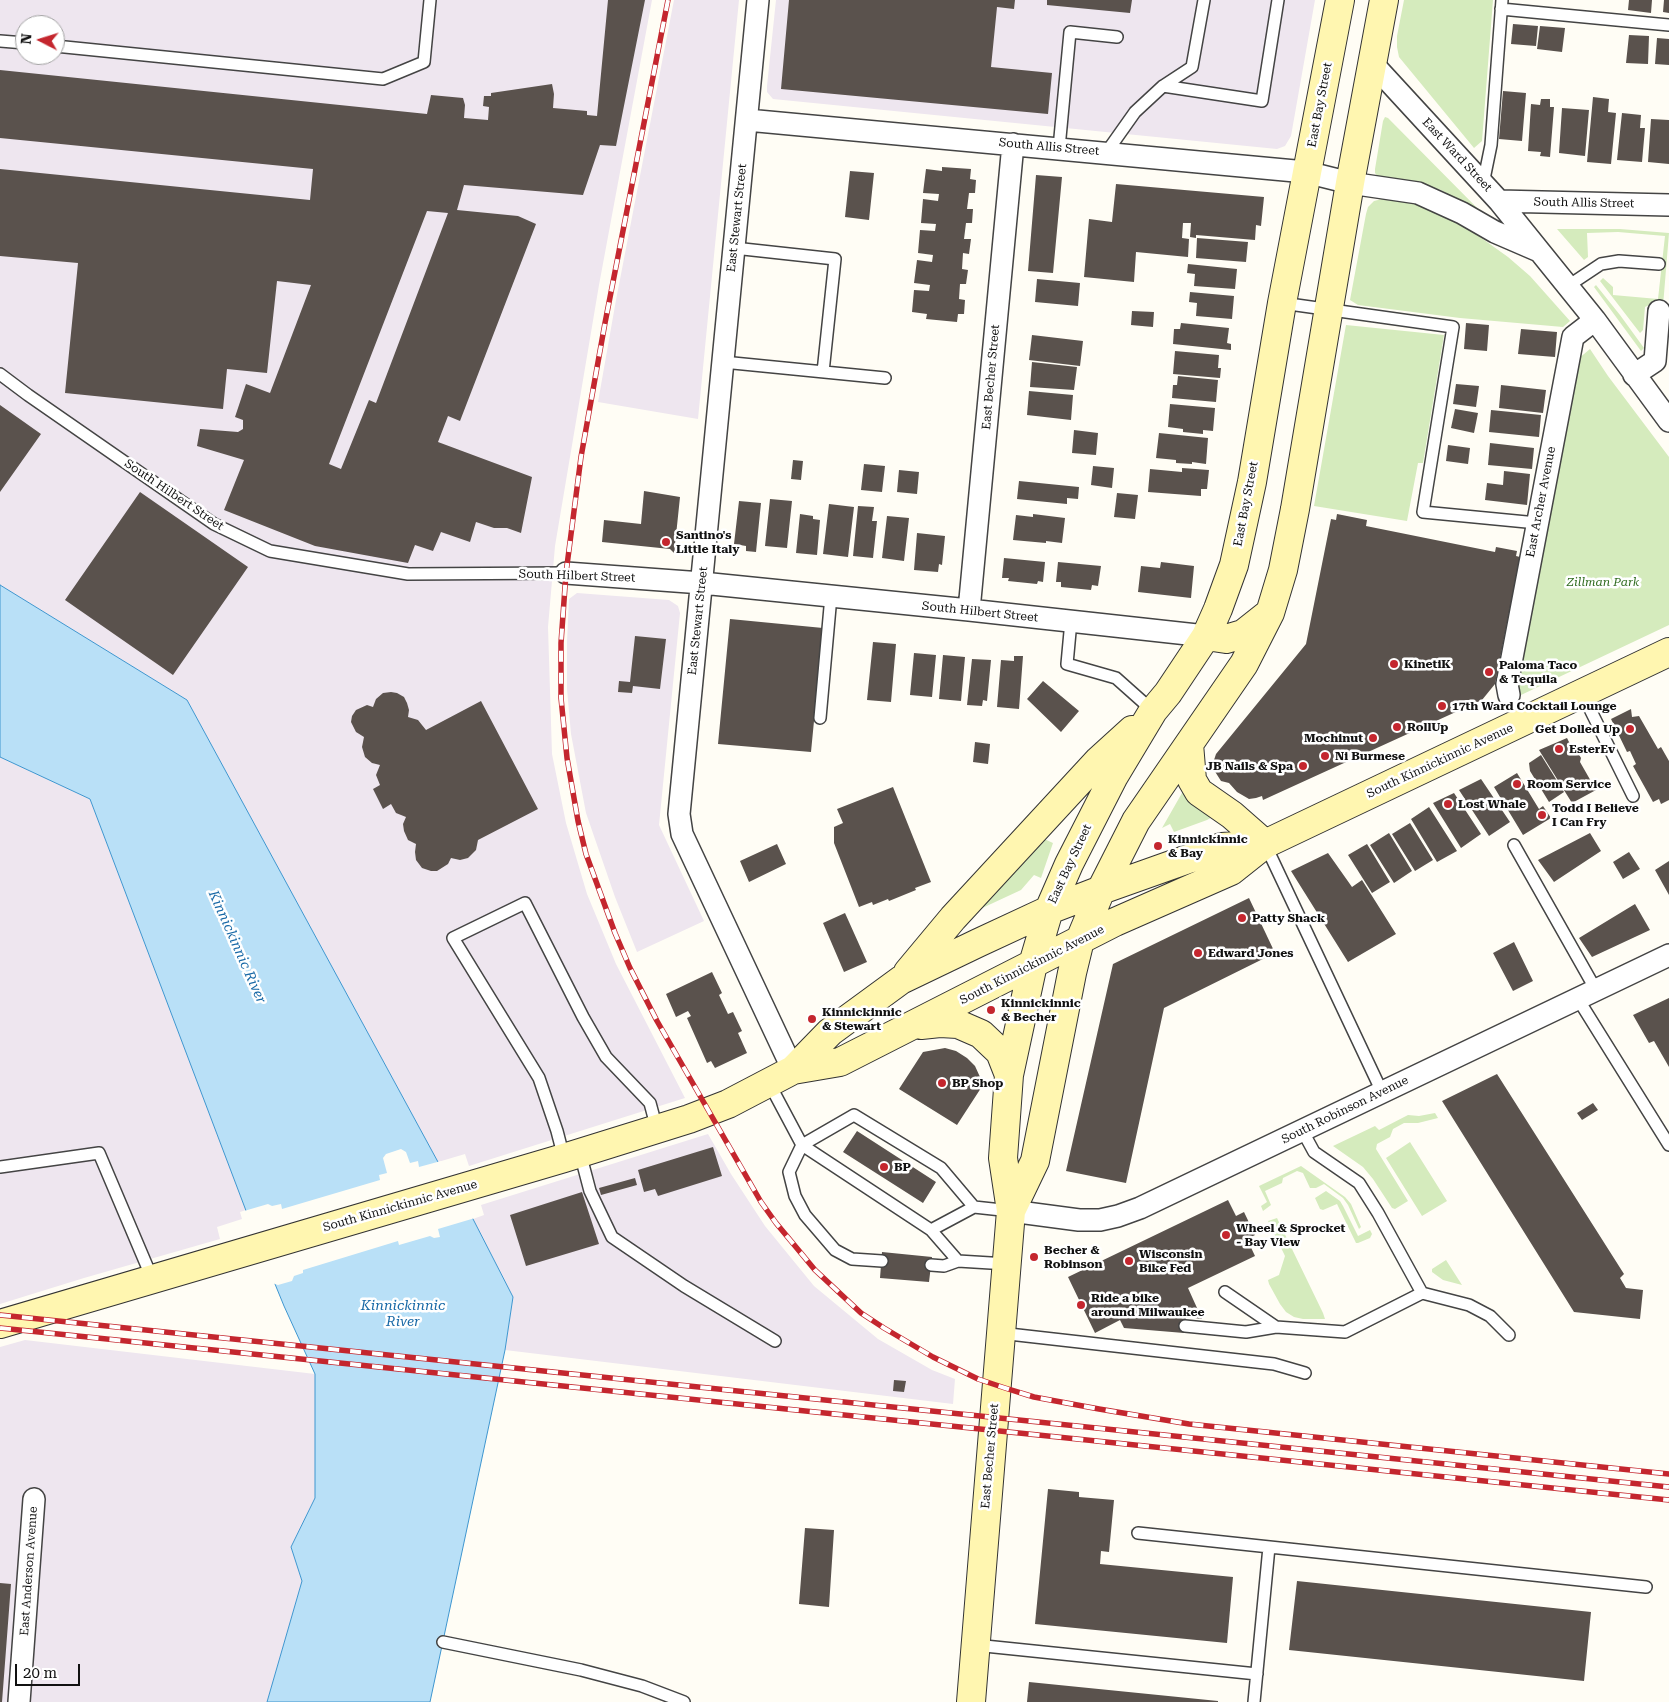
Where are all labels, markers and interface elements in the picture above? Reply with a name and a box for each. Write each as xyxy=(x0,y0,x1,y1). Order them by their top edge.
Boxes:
north arrow xyxy=(15,15,65,65)
text: N xyxy=(18,33,34,45)
street label: East Bay Street xyxy=(1305,61,1335,149)
street label: East Ward Street xyxy=(1419,115,1495,195)
street label: South Allis Street xyxy=(998,135,1100,159)
street label: East Stewart Street xyxy=(724,163,750,273)
street label: South Allis Street xyxy=(1533,195,1635,211)
street label: East Becher Street xyxy=(979,324,1003,430)
street label: East Archer Avenue xyxy=(1523,445,1559,559)
street label: South Hilbert Street xyxy=(122,456,226,534)
street label: East Bay Street xyxy=(1231,460,1261,548)
place label: Santino's Little Italy xyxy=(676,528,739,556)
marker: Santino's Little Italy xyxy=(660,536,672,548)
street label: East Stewart Street xyxy=(685,566,711,676)
street label: South Hilbert Street xyxy=(518,567,636,585)
park label: Zillman Park xyxy=(1567,575,1639,589)
street label: South Hilbert Street xyxy=(921,599,1039,625)
place label: KinetiK xyxy=(1404,657,1451,671)
marker: KinetiK xyxy=(1388,658,1400,670)
place label: Paloma Taco & Tequila xyxy=(1499,658,1577,686)
marker: Paloma Taco & Tequila xyxy=(1483,666,1495,678)
place label: 17th Ward Cocktail Lounge xyxy=(1452,699,1617,713)
marker: 17th Ward Cocktail Lounge xyxy=(1436,700,1448,712)
place label: RollUp xyxy=(1407,720,1448,734)
street label: South Kinnickinnic Avenue xyxy=(1365,721,1515,801)
marker: RollUp xyxy=(1391,721,1403,733)
place label: Get Dolled Up xyxy=(1535,722,1620,736)
marker: Get Dolled Up xyxy=(1624,723,1636,735)
place label: Mochinut xyxy=(1304,731,1363,745)
marker: Mochinut xyxy=(1367,732,1379,744)
place label: EsterEv xyxy=(1569,742,1615,756)
marker: EsterEv xyxy=(1553,743,1565,755)
place label: Ni Burmese xyxy=(1335,749,1405,763)
marker: Ni Burmese xyxy=(1319,750,1331,762)
place label: JB Nails & Spa xyxy=(1206,759,1293,773)
marker: JB Nails & Spa xyxy=(1297,760,1309,772)
place label: Room Service xyxy=(1527,777,1611,791)
marker: Room Service xyxy=(1511,778,1523,790)
place label: Lost Whale xyxy=(1458,797,1526,811)
marker: Lost Whale xyxy=(1442,798,1454,810)
place label: Todd I Believe I Can Fry xyxy=(1552,801,1639,829)
marker: Todd I Believe I Can Fry xyxy=(1536,809,1548,821)
street label: East Bay Street xyxy=(1045,822,1095,906)
place label: Kinnickinnic & Bay xyxy=(1168,832,1248,860)
marker: Kinnickinnic & Bay xyxy=(1152,840,1164,852)
water label: Kinnickinnic River xyxy=(205,888,269,1006)
place label: Patty Shack xyxy=(1252,911,1325,925)
marker: Patty Shack xyxy=(1236,912,1248,924)
street label: South Kinnickinnic Avenue xyxy=(958,922,1106,1008)
place label: Edward Jones xyxy=(1208,946,1294,960)
marker: Edward Jones xyxy=(1192,947,1204,959)
place label: Kinnickinnic & Becher xyxy=(1001,996,1081,1024)
marker: Kinnickinnic & Becher xyxy=(985,1004,997,1016)
place label: Kinnickinnic & Stewart xyxy=(822,1005,902,1033)
marker: Kinnickinnic & Stewart xyxy=(806,1013,818,1025)
street label: South Robinson Avenue xyxy=(1279,1073,1411,1147)
place label: BP Shop xyxy=(952,1076,1003,1090)
marker: BP Shop xyxy=(936,1077,948,1089)
place label: BP xyxy=(894,1160,911,1174)
marker: BP xyxy=(878,1161,890,1173)
street label: South Kinnickinnic Avenue xyxy=(321,1177,479,1235)
place label: Wheel & Sprocket - Bay View xyxy=(1236,1221,1345,1249)
marker: Wheel & Sprocket - Bay View xyxy=(1220,1229,1232,1241)
place label: Becher & Robinson xyxy=(1044,1243,1102,1271)
place label: Wisconsin Bike Fed xyxy=(1139,1247,1202,1275)
marker: Becher & Robinson xyxy=(1028,1251,1040,1263)
marker: Wisconsin Bike Fed xyxy=(1123,1255,1135,1267)
place label: Ride a bike around Milwaukee xyxy=(1091,1291,1205,1319)
water label: Kinnickinnic River xyxy=(361,1298,445,1330)
marker: Ride a bike around Milwaukee xyxy=(1075,1299,1087,1311)
street label: East Becher Street xyxy=(978,1403,1002,1509)
street label: East Anderson Avenue xyxy=(17,1506,41,1636)
scale bar xyxy=(18,1654,82,1686)
text: 20 m xyxy=(23,1664,57,1682)

